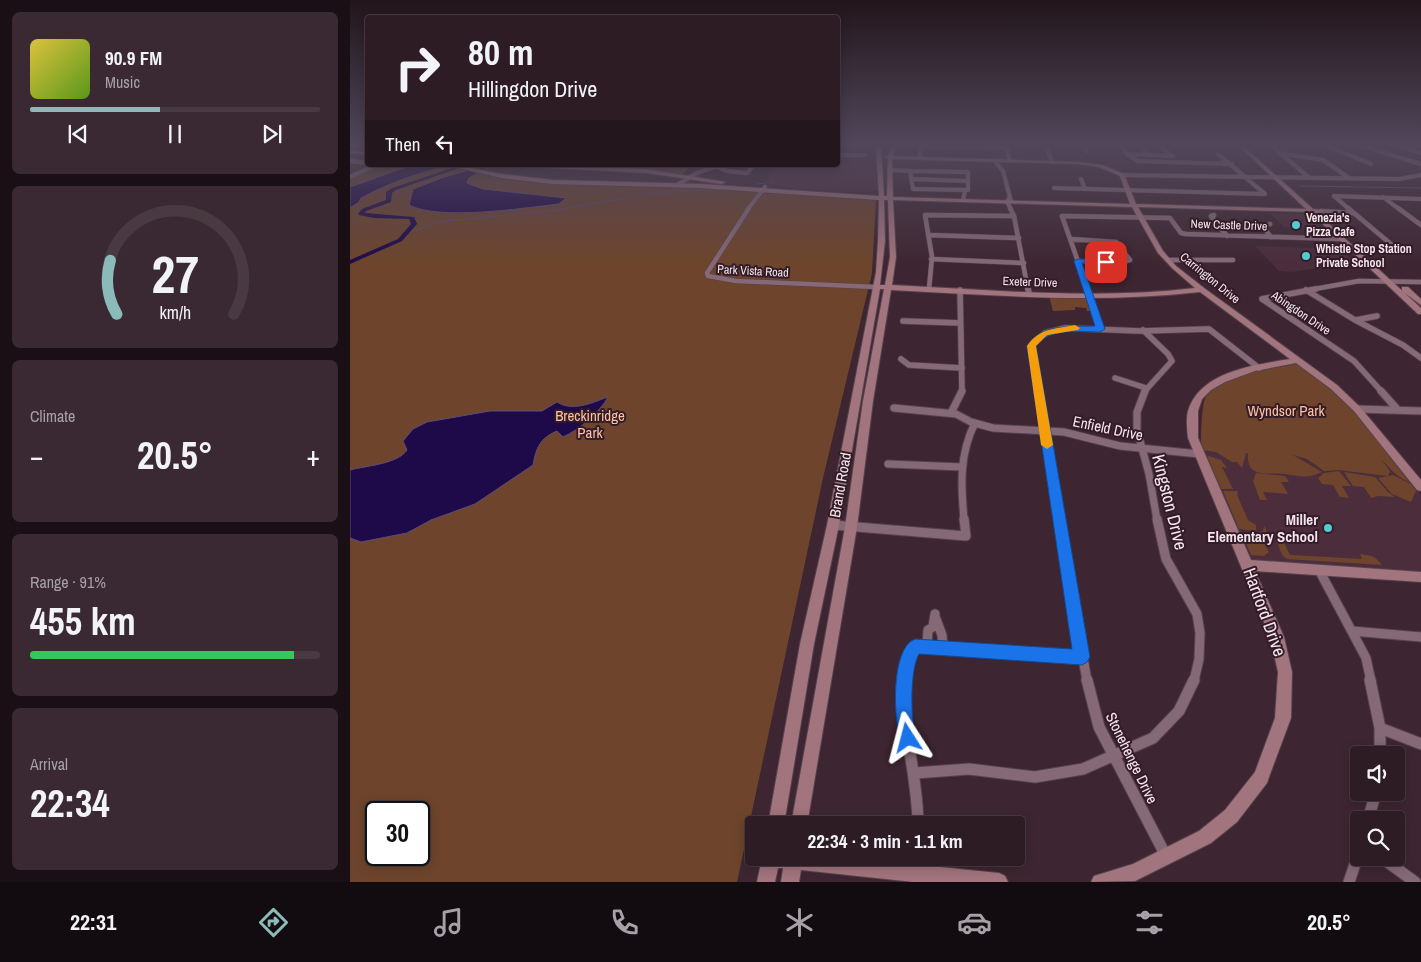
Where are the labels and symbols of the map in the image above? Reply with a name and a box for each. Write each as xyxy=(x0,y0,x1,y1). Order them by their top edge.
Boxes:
place label: Venezia's Pizza Cafe xyxy=(1306,210,1355,240)
street label: New Castle Drive xyxy=(1190,216,1268,234)
marker: Venezia's Pizza Cafe xyxy=(1290,219,1302,231)
pin xyxy=(1085,241,1127,283)
place label: Whistle Stop Station Private School xyxy=(1316,241,1412,271)
street label: Carrington Drive xyxy=(1177,249,1243,307)
marker: Whistle Stop Station Private School xyxy=(1300,250,1312,262)
street label: Park Vista Road xyxy=(717,261,789,281)
street label: Exeter Drive xyxy=(1002,273,1058,291)
street label: Abingdon Drive xyxy=(1267,287,1334,339)
park label: Wyndsor Park xyxy=(1247,400,1325,421)
park label: Breckinridge Park xyxy=(555,405,625,443)
street label: Enfield Drive xyxy=(1071,410,1145,446)
street label: Brand Road xyxy=(824,451,856,519)
street label: Kingston Drive xyxy=(1146,452,1194,552)
place label: Miller Elementary School xyxy=(1207,509,1318,547)
marker: Miller Elementary School xyxy=(1322,522,1334,534)
street label: Hartford Drive xyxy=(1237,564,1293,660)
street label: Stonehenge Drive xyxy=(1101,709,1163,807)
position arrow xyxy=(881,711,933,763)
speed limit sign: 30 xyxy=(365,801,430,866)

